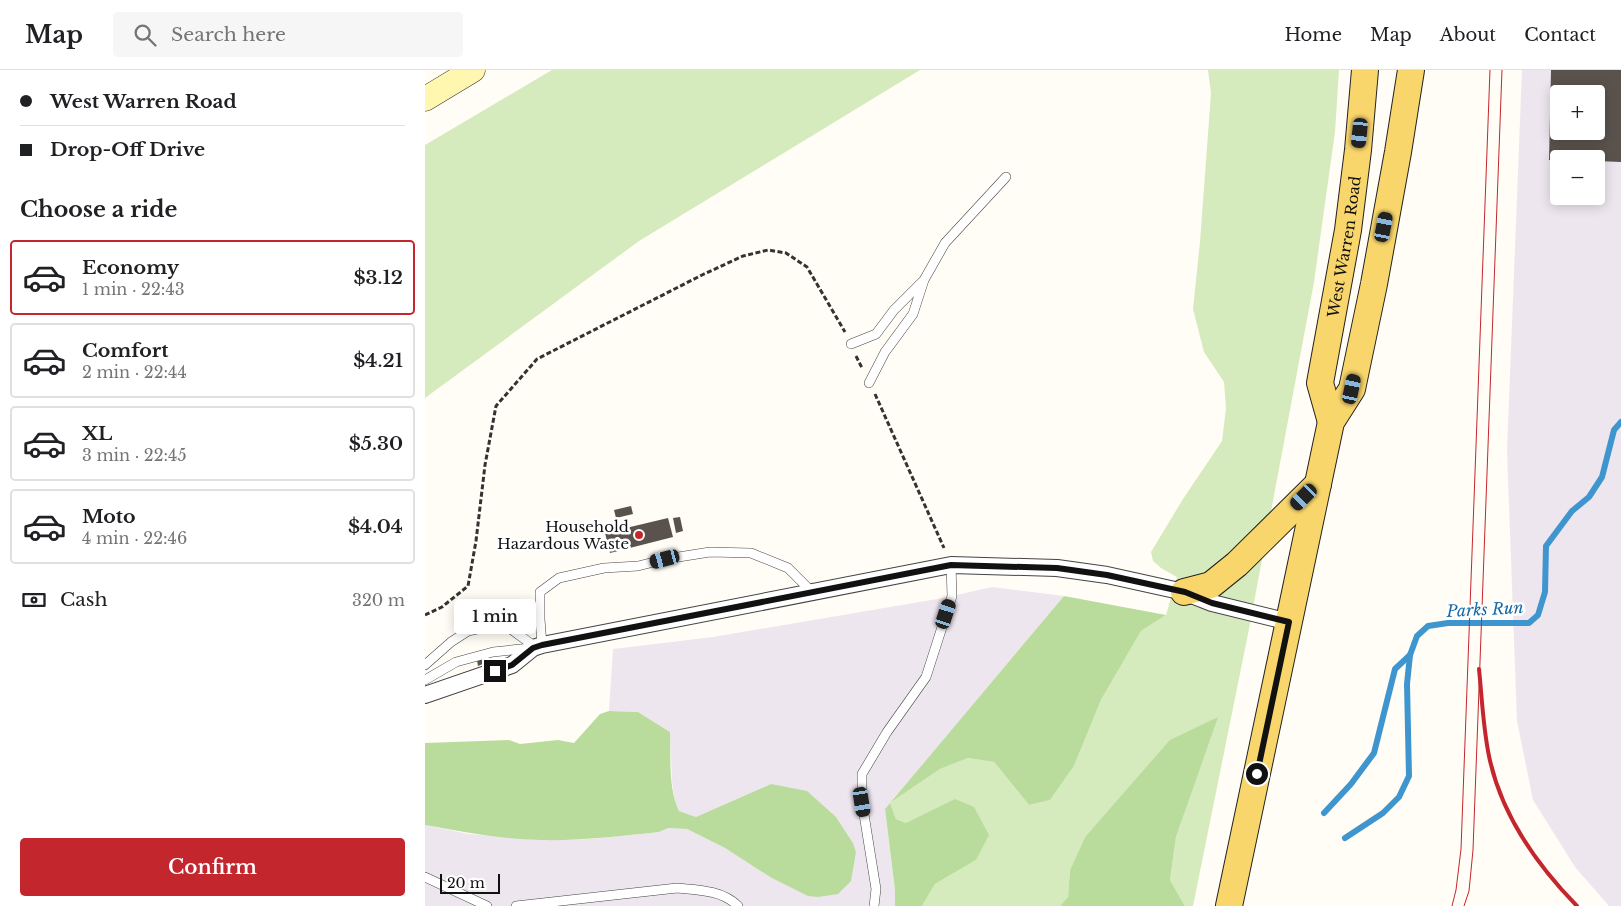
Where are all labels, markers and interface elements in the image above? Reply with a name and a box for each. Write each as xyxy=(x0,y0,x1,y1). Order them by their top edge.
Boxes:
search box xyxy=(113,12,463,57)
text: Map xyxy=(25,20,83,49)
icon: search xyxy=(131,21,159,49)
text: Search here xyxy=(171,23,286,46)
text: Home xyxy=(1284,24,1342,46)
text: Map xyxy=(1370,24,1412,46)
text: About xyxy=(1440,24,1496,46)
text: Contact xyxy=(1524,24,1596,46)
map controls xyxy=(1550,85,1605,205)
button: + xyxy=(1550,85,1605,140)
text: West Warren Road xyxy=(50,90,237,113)
car xyxy=(1350,117,1369,149)
text: Drop-Off Drive xyxy=(50,138,205,161)
button: − xyxy=(1550,150,1605,205)
street label: West Warren Road xyxy=(1323,175,1364,320)
text: Choose a ride xyxy=(20,196,177,223)
car xyxy=(1373,211,1394,243)
icon: car xyxy=(22,255,67,300)
text: Economy xyxy=(82,256,179,279)
text: $3.12 xyxy=(353,266,403,289)
text: 1 min · 22:43 xyxy=(82,279,185,299)
icon: car xyxy=(22,338,67,383)
text: Comfort xyxy=(82,339,169,362)
text: $4.21 xyxy=(353,349,403,372)
text: 2 min · 22:44 xyxy=(82,362,187,382)
car xyxy=(1341,373,1362,405)
icon: car xyxy=(22,421,67,466)
text: XL xyxy=(82,422,112,445)
text: $5.30 xyxy=(349,432,403,455)
text: 3 min · 22:45 xyxy=(82,445,187,465)
car xyxy=(1288,481,1319,513)
icon: car xyxy=(22,504,67,549)
text: Moto xyxy=(82,505,136,528)
text: $4.04 xyxy=(348,515,403,538)
place label: Household Hazardous Waste xyxy=(497,517,629,553)
text: 4 min · 22:46 xyxy=(82,528,187,548)
marker: Household Hazardous Waste xyxy=(633,529,645,541)
car xyxy=(648,548,681,570)
icon: cash xyxy=(20,586,48,614)
text: Cash xyxy=(60,588,107,611)
text: 320 m xyxy=(352,590,405,610)
car xyxy=(934,597,957,631)
water label: Parks Run xyxy=(1445,597,1524,621)
callout: 1 min xyxy=(454,598,536,634)
text: 1 min xyxy=(472,606,518,626)
route end xyxy=(484,660,506,682)
route start xyxy=(1246,763,1268,785)
car xyxy=(852,786,871,818)
button: Confirm xyxy=(20,838,405,896)
scale bar xyxy=(440,871,500,894)
text: 20 m xyxy=(447,874,485,892)

